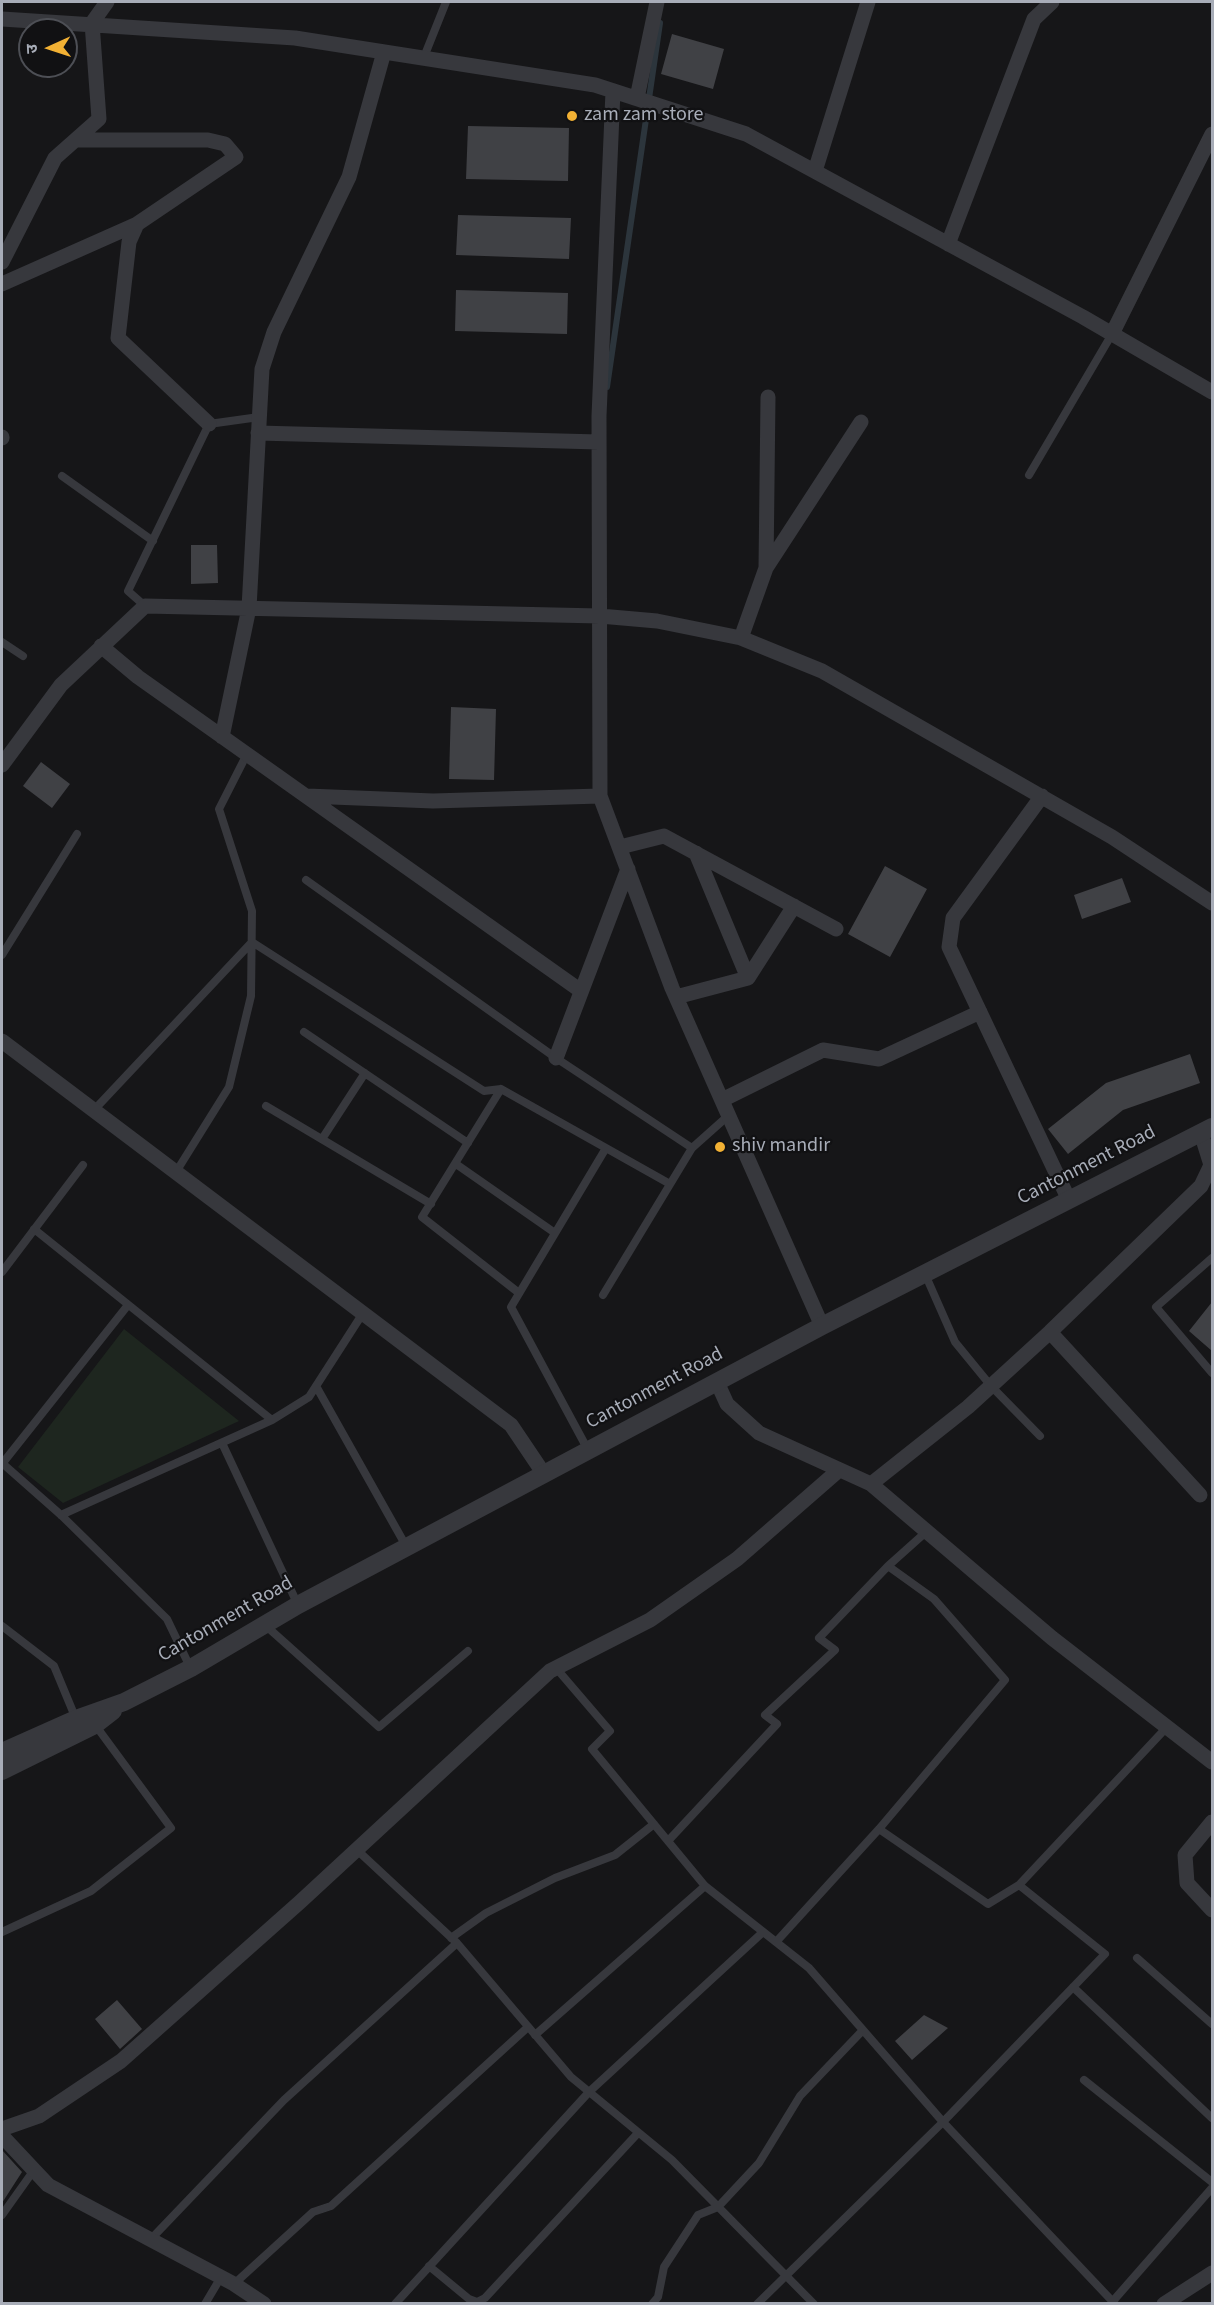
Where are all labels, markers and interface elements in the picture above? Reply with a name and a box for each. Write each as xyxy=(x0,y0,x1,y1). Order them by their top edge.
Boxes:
north arrow xyxy=(18,18,78,78)
text: उ xyxy=(21,44,43,54)
place label: zam zam store xyxy=(584,104,703,128)
marker: zam zam store xyxy=(565,109,579,123)
street label: Cantonment Road xyxy=(1014,1121,1160,1211)
place label: shiv mandir xyxy=(732,1135,830,1159)
marker: shiv mandir xyxy=(713,1140,727,1154)
street label: Cantonment Road xyxy=(582,1343,728,1435)
street label: Cantonment Road xyxy=(154,1572,298,1668)

